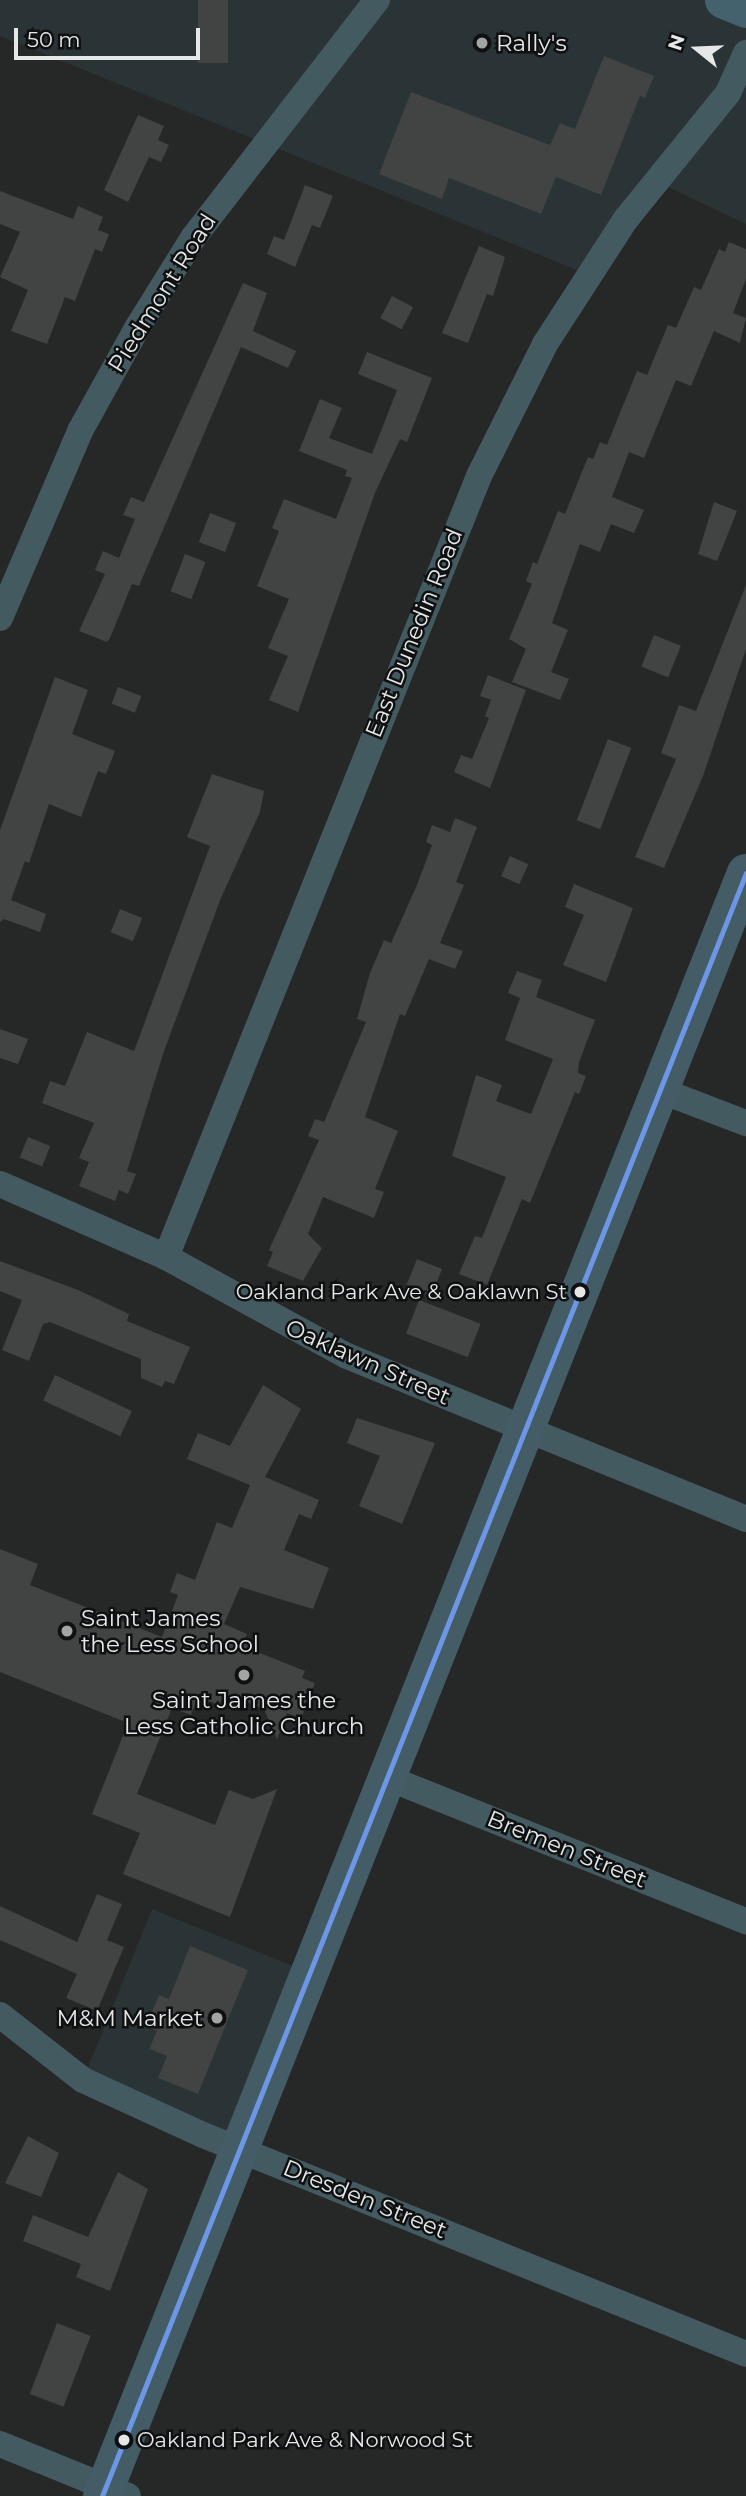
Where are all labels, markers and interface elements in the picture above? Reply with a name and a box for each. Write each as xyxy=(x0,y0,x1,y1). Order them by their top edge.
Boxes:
scale bar xyxy=(18,14,203,58)
north arrow xyxy=(662,14,732,84)
text: 50 m xyxy=(27,27,81,52)
place label: Rally's xyxy=(496,29,567,57)
text: N xyxy=(663,32,690,53)
marker: Rally's xyxy=(474,35,490,51)
street label: Piedmont Road xyxy=(102,208,222,378)
street label: East Dunedin Road xyxy=(359,525,469,741)
place label: Oakland Park Ave & Oaklawn St xyxy=(236,1279,567,1305)
marker: Oakland Park Ave & Oaklawn St xyxy=(573,1285,587,1299)
street label: Oaklawn Street xyxy=(281,1313,455,1411)
place label: Saint James the Less School xyxy=(81,1604,259,1658)
marker: Saint James the Less School xyxy=(59,1623,75,1639)
marker: Saint James the Less Catholic Church xyxy=(236,1667,252,1683)
place label: Saint James the Less Catholic Church xyxy=(124,1686,364,1740)
street label: Bremen Street xyxy=(483,1804,651,1894)
place label: M&M Market xyxy=(57,2004,203,2032)
marker: M&M Market xyxy=(209,2010,225,2026)
street label: Dresden Street xyxy=(279,2154,451,2244)
place label: Oakland Park Ave & Norwood St xyxy=(137,2427,473,2453)
marker: Oakland Park Ave & Norwood St xyxy=(117,2433,131,2447)

